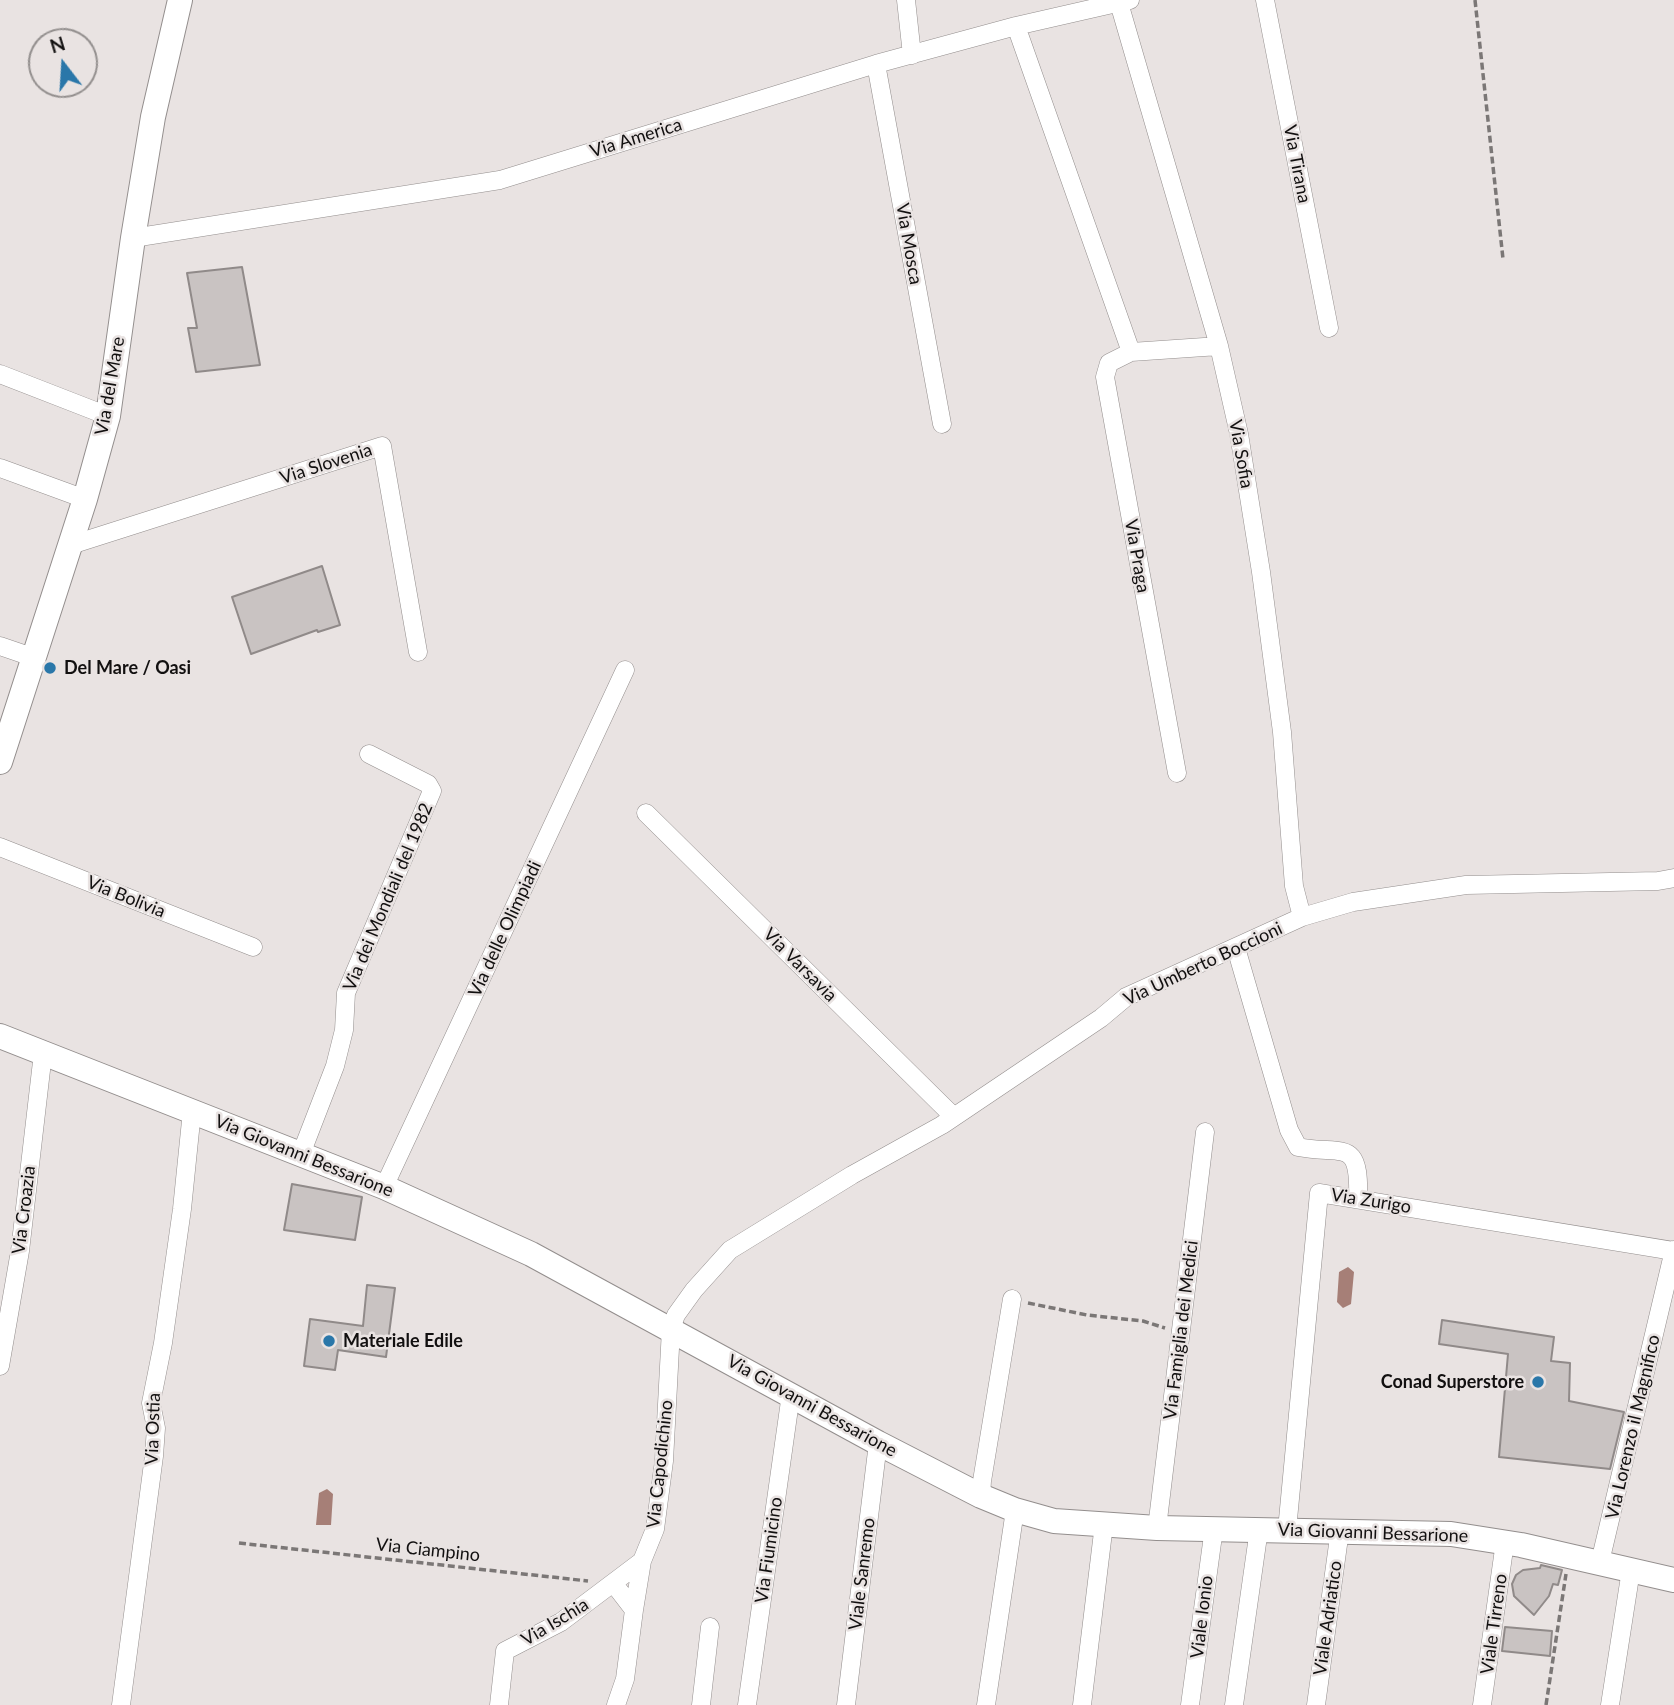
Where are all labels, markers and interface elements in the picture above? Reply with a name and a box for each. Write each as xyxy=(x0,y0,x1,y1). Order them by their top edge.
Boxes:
north arrow xyxy=(28,28,98,98)
text: N xyxy=(47,31,68,57)
street label: Via America xyxy=(587,114,685,162)
street label: Via Tirana xyxy=(1279,123,1315,205)
street label: Via Mosca xyxy=(891,202,927,286)
street label: Via del Mare xyxy=(91,335,129,437)
street label: Via Sofia xyxy=(1224,418,1258,490)
street label: Via Slovenia xyxy=(277,439,375,489)
street label: Via Praga xyxy=(1120,518,1154,594)
place label: Del Mare / Oasi xyxy=(64,657,191,679)
marker: Del Mare / Oasi xyxy=(42,660,58,676)
street label: Via dei Mondiali del 1982 xyxy=(339,800,437,994)
street label: Via delle Olimpiadi xyxy=(464,858,546,1000)
street label: Via Bolivia xyxy=(84,871,168,923)
street label: Via Umberto Boccioni xyxy=(1120,918,1286,1010)
street label: Via Varsavia xyxy=(759,924,841,1006)
street label: Via Giovanni Bessarione xyxy=(212,1110,396,1202)
street label: Via Croazia xyxy=(8,1165,40,1255)
street label: Via Zurigo xyxy=(1329,1184,1413,1218)
street label: Via Famiglia dei Medici xyxy=(1159,1239,1203,1421)
place label: Materiale Edile xyxy=(343,1330,463,1352)
marker: Materiale Edile xyxy=(321,1333,337,1349)
street label: Via Lorenzo il Magnifico xyxy=(1601,1333,1665,1521)
street label: Via Giovanni Bessarione xyxy=(723,1350,901,1462)
place label: Conad Superstore xyxy=(1381,1371,1524,1393)
marker: Conad Superstore xyxy=(1530,1374,1546,1390)
street label: Via Ostia xyxy=(141,1393,165,1465)
street label: Via Capodichino xyxy=(643,1399,677,1529)
street label: Via Fiumicino xyxy=(751,1496,787,1604)
street label: Viale Sanremo xyxy=(844,1517,880,1631)
street label: Via Giovanni Bessarione xyxy=(1277,1519,1469,1547)
street label: Via Ciampino xyxy=(375,1534,481,1566)
street label: Viale Adriatico xyxy=(1309,1559,1347,1677)
street label: Viale Tirreno xyxy=(1476,1572,1512,1676)
street label: Viale Ionio xyxy=(1186,1574,1218,1660)
street label: Via Ischia xyxy=(517,1594,593,1650)

